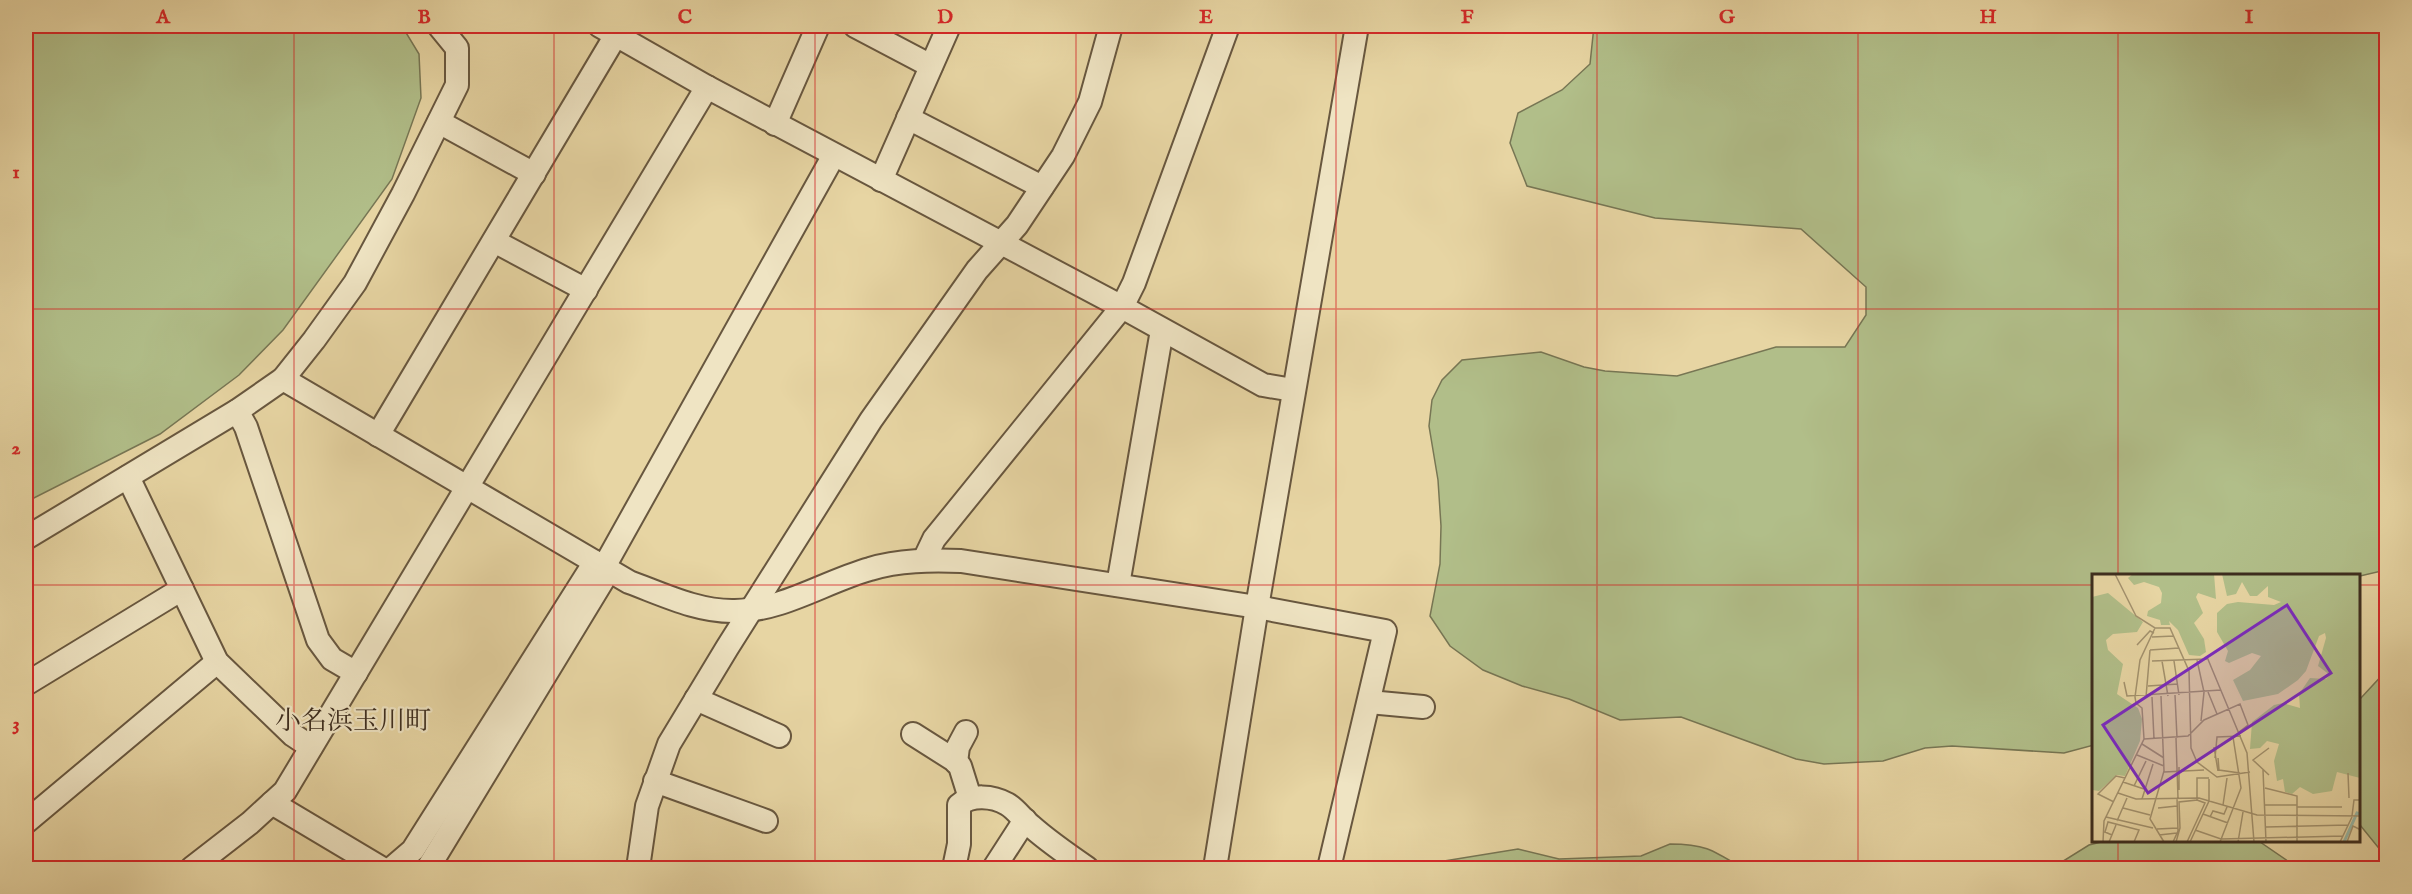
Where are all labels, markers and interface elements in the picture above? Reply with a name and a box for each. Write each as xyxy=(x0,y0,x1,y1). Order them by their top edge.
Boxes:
text: A xyxy=(155,5,171,30)
text: B xyxy=(417,5,431,30)
text: C xyxy=(678,5,692,30)
text: D xyxy=(937,5,953,30)
text: E xyxy=(1199,5,1213,30)
text: F xyxy=(1461,5,1474,30)
text: G xyxy=(1719,5,1736,30)
text: H xyxy=(1979,5,1997,30)
text: I xyxy=(2245,5,2254,30)
text: 1 xyxy=(12,160,20,185)
text: 2 xyxy=(11,436,21,461)
inset map xyxy=(2092,574,2361,843)
district label: 小名浜玉川町 xyxy=(275,705,431,738)
text: 3 xyxy=(12,712,20,737)

